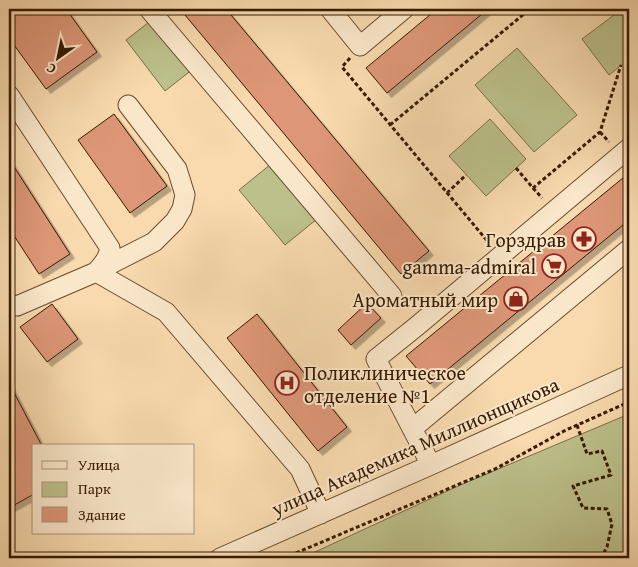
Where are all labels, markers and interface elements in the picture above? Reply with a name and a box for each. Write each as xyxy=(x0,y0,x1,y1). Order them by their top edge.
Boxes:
north arrow xyxy=(32,32,82,82)
text: С xyxy=(42,58,60,79)
place label: Горздрав xyxy=(486,225,566,254)
pharmacy icon: Горздрав xyxy=(571,226,597,252)
place label: gamma-admiral xyxy=(402,252,536,281)
supermarket icon: gamma-admiral xyxy=(541,253,567,279)
place label: Ароматный мир xyxy=(353,285,498,314)
shop icon: Ароматный мир xyxy=(503,286,529,312)
place label: Поликлиническое отделение №1 xyxy=(304,358,466,410)
street label: улица Академика Миллионщикова xyxy=(266,369,564,523)
hospital icon: Поликлиническое отделение №1 xyxy=(274,370,300,396)
legend xyxy=(32,444,195,534)
text: Улица xyxy=(78,454,121,475)
text: Парк xyxy=(78,478,111,499)
text: Здание xyxy=(78,504,126,525)

